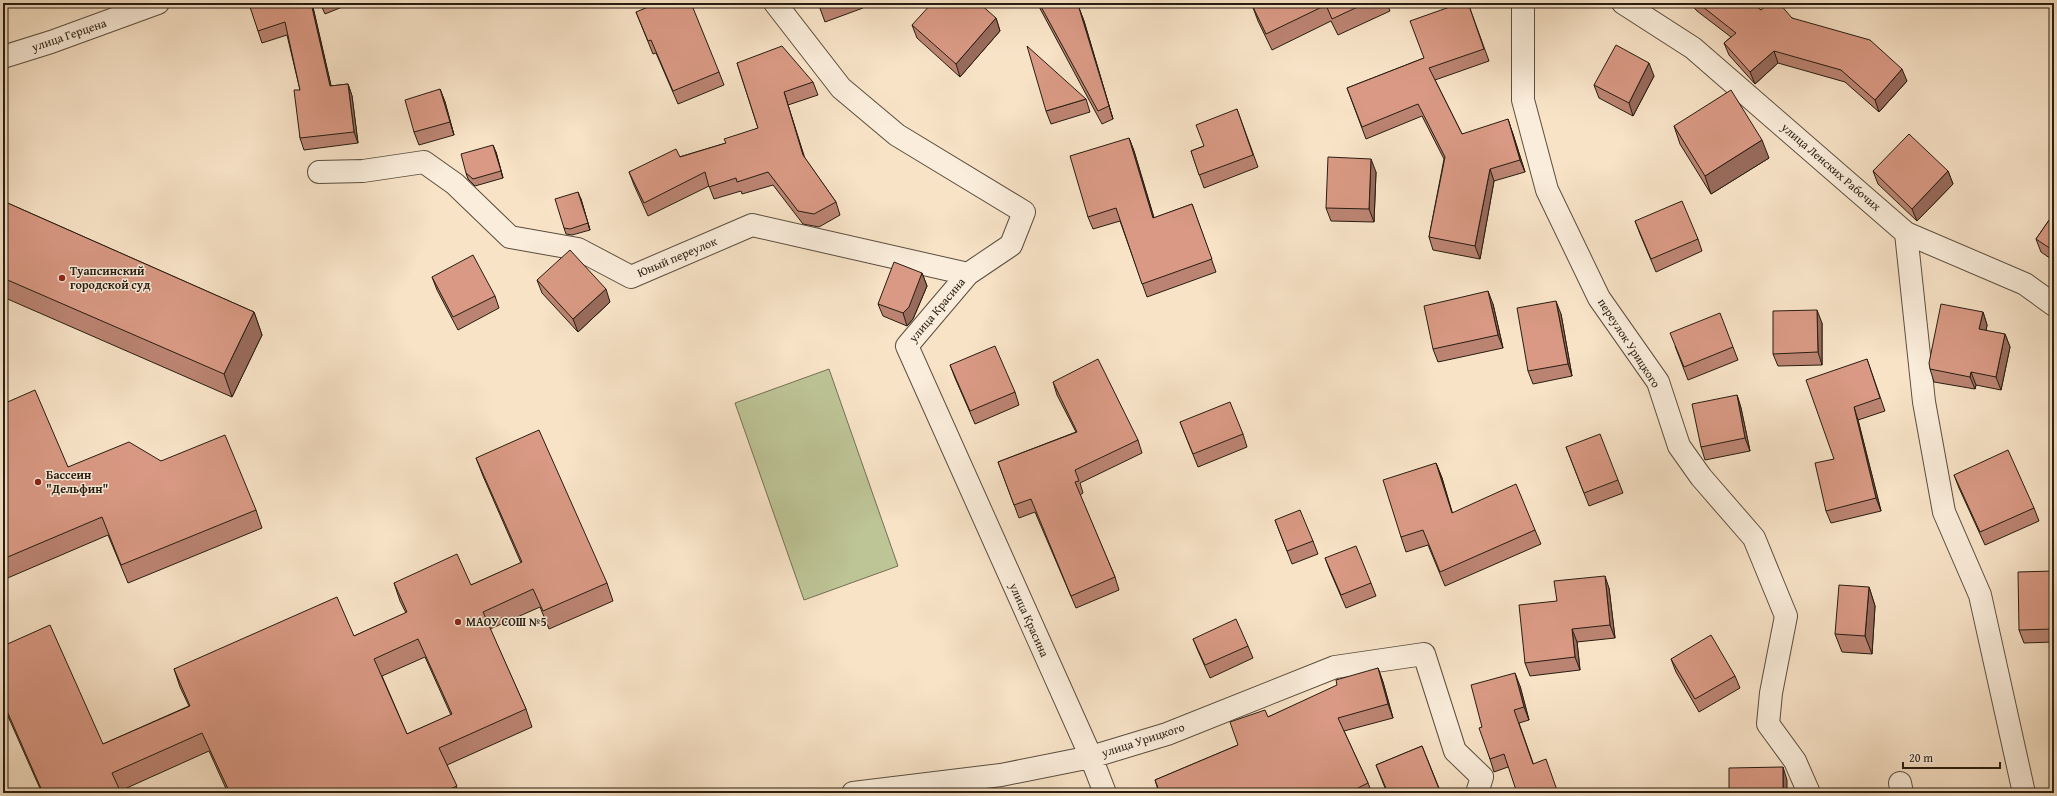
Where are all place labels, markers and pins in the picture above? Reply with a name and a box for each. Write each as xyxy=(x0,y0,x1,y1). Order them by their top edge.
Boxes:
place label: Туапсинский городской суд xyxy=(70,262,151,293)
marker: Туапсинский городской суд xyxy=(57,273,67,283)
place label: Бассеин "Дельфин" xyxy=(46,466,109,497)
marker: Бассеин "Дельфин" xyxy=(33,477,43,487)
place label: МАОУ СОШ №5 xyxy=(466,613,547,630)
marker: МАОУ СОШ №5 xyxy=(453,617,463,627)

